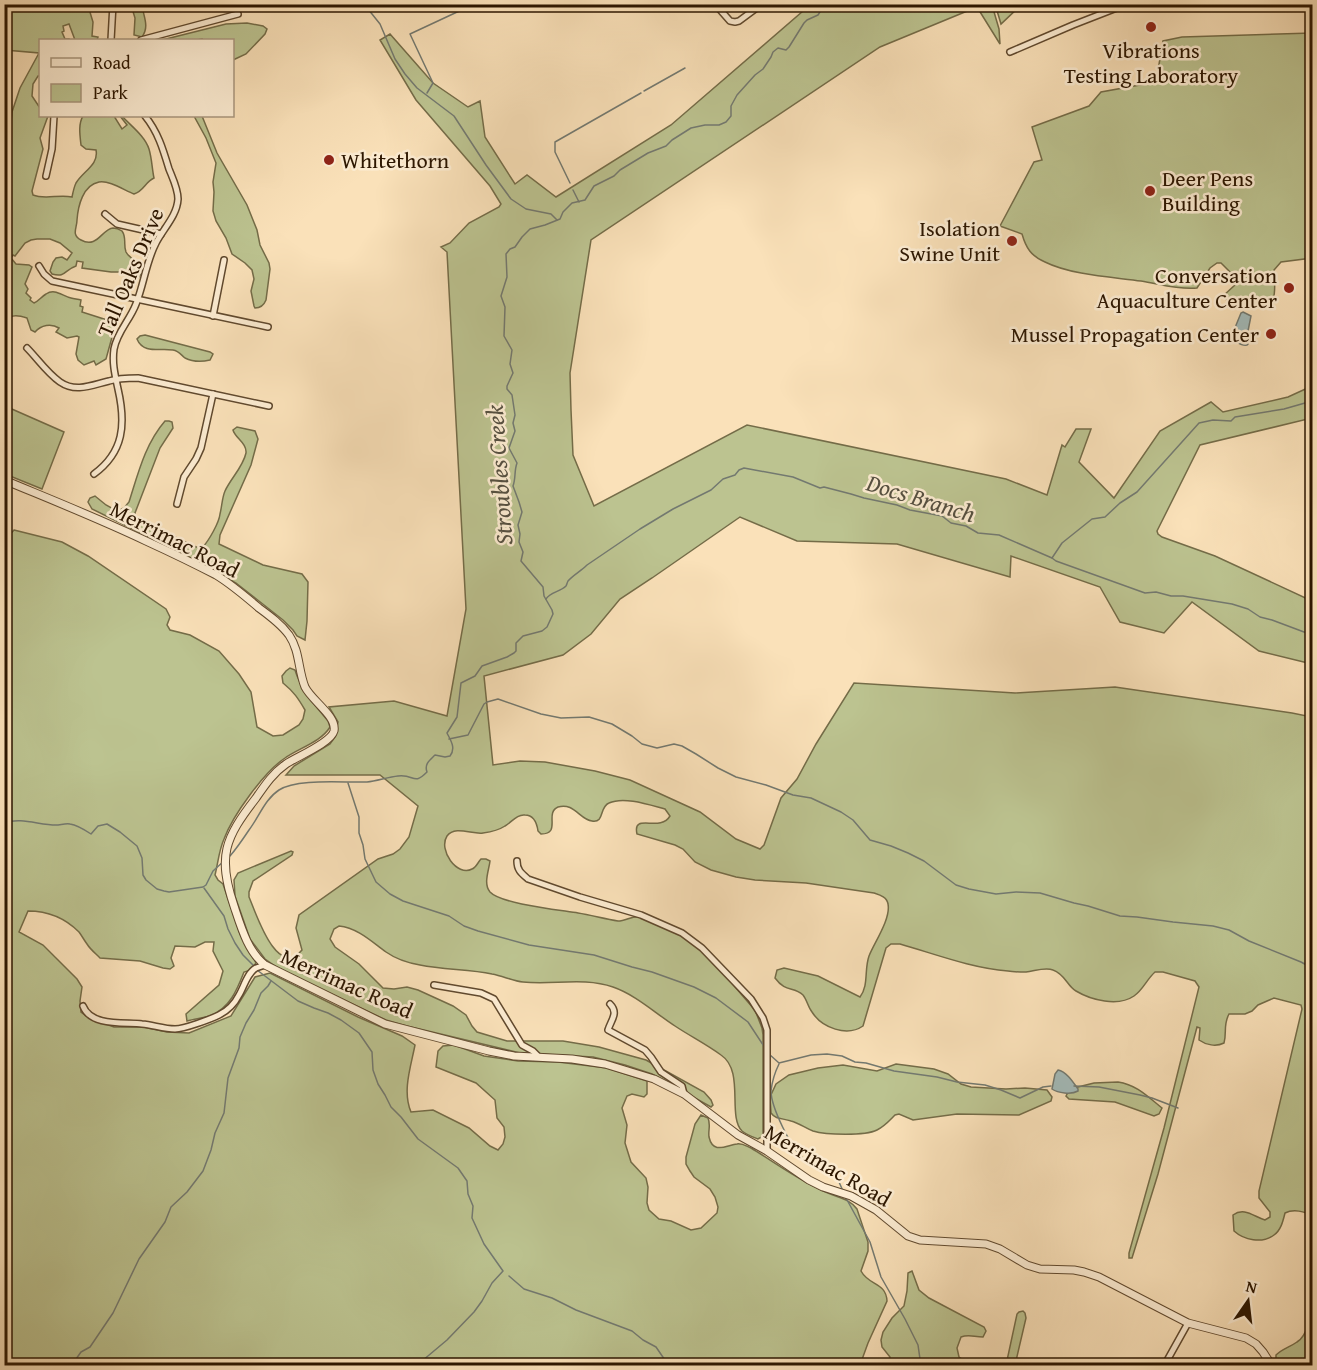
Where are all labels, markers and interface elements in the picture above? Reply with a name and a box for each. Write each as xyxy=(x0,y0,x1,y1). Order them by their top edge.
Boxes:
marker: Vibrations Testing Laboratory xyxy=(1144,20,1158,34)
place label: Vibrations Testing Laboratory xyxy=(1064,34,1238,91)
legend xyxy=(39,39,234,117)
text: Road xyxy=(93,49,131,76)
text: Park xyxy=(93,79,129,106)
place label: Whitethorn xyxy=(341,144,450,176)
marker: Whitethorn xyxy=(322,153,336,167)
place label: Deer Pens Building xyxy=(1162,162,1253,219)
marker: Deer Pens Building xyxy=(1143,184,1157,198)
street label: Tall Oaks Drive xyxy=(89,203,171,341)
place label: Isolation Swine Unit xyxy=(899,212,1001,269)
marker: Isolation Swine Unit xyxy=(1005,234,1019,248)
place label: Conversation Aquaculture Center xyxy=(1097,259,1278,316)
marker: Conversation Aquaculture Center xyxy=(1282,281,1296,295)
place label: Mussel Propagation Center xyxy=(1011,318,1259,350)
marker: Mussel Propagation Center xyxy=(1264,327,1278,341)
water label: Stroubles Creek xyxy=(477,404,521,546)
water label: Docs Branch xyxy=(861,465,980,531)
street label: Merrimac Road xyxy=(105,493,246,586)
street label: Merrimac Road xyxy=(276,940,418,1027)
street label: Merrimac Road xyxy=(759,1116,898,1214)
north arrow xyxy=(1218,1271,1278,1331)
text: N xyxy=(1244,1274,1260,1299)

